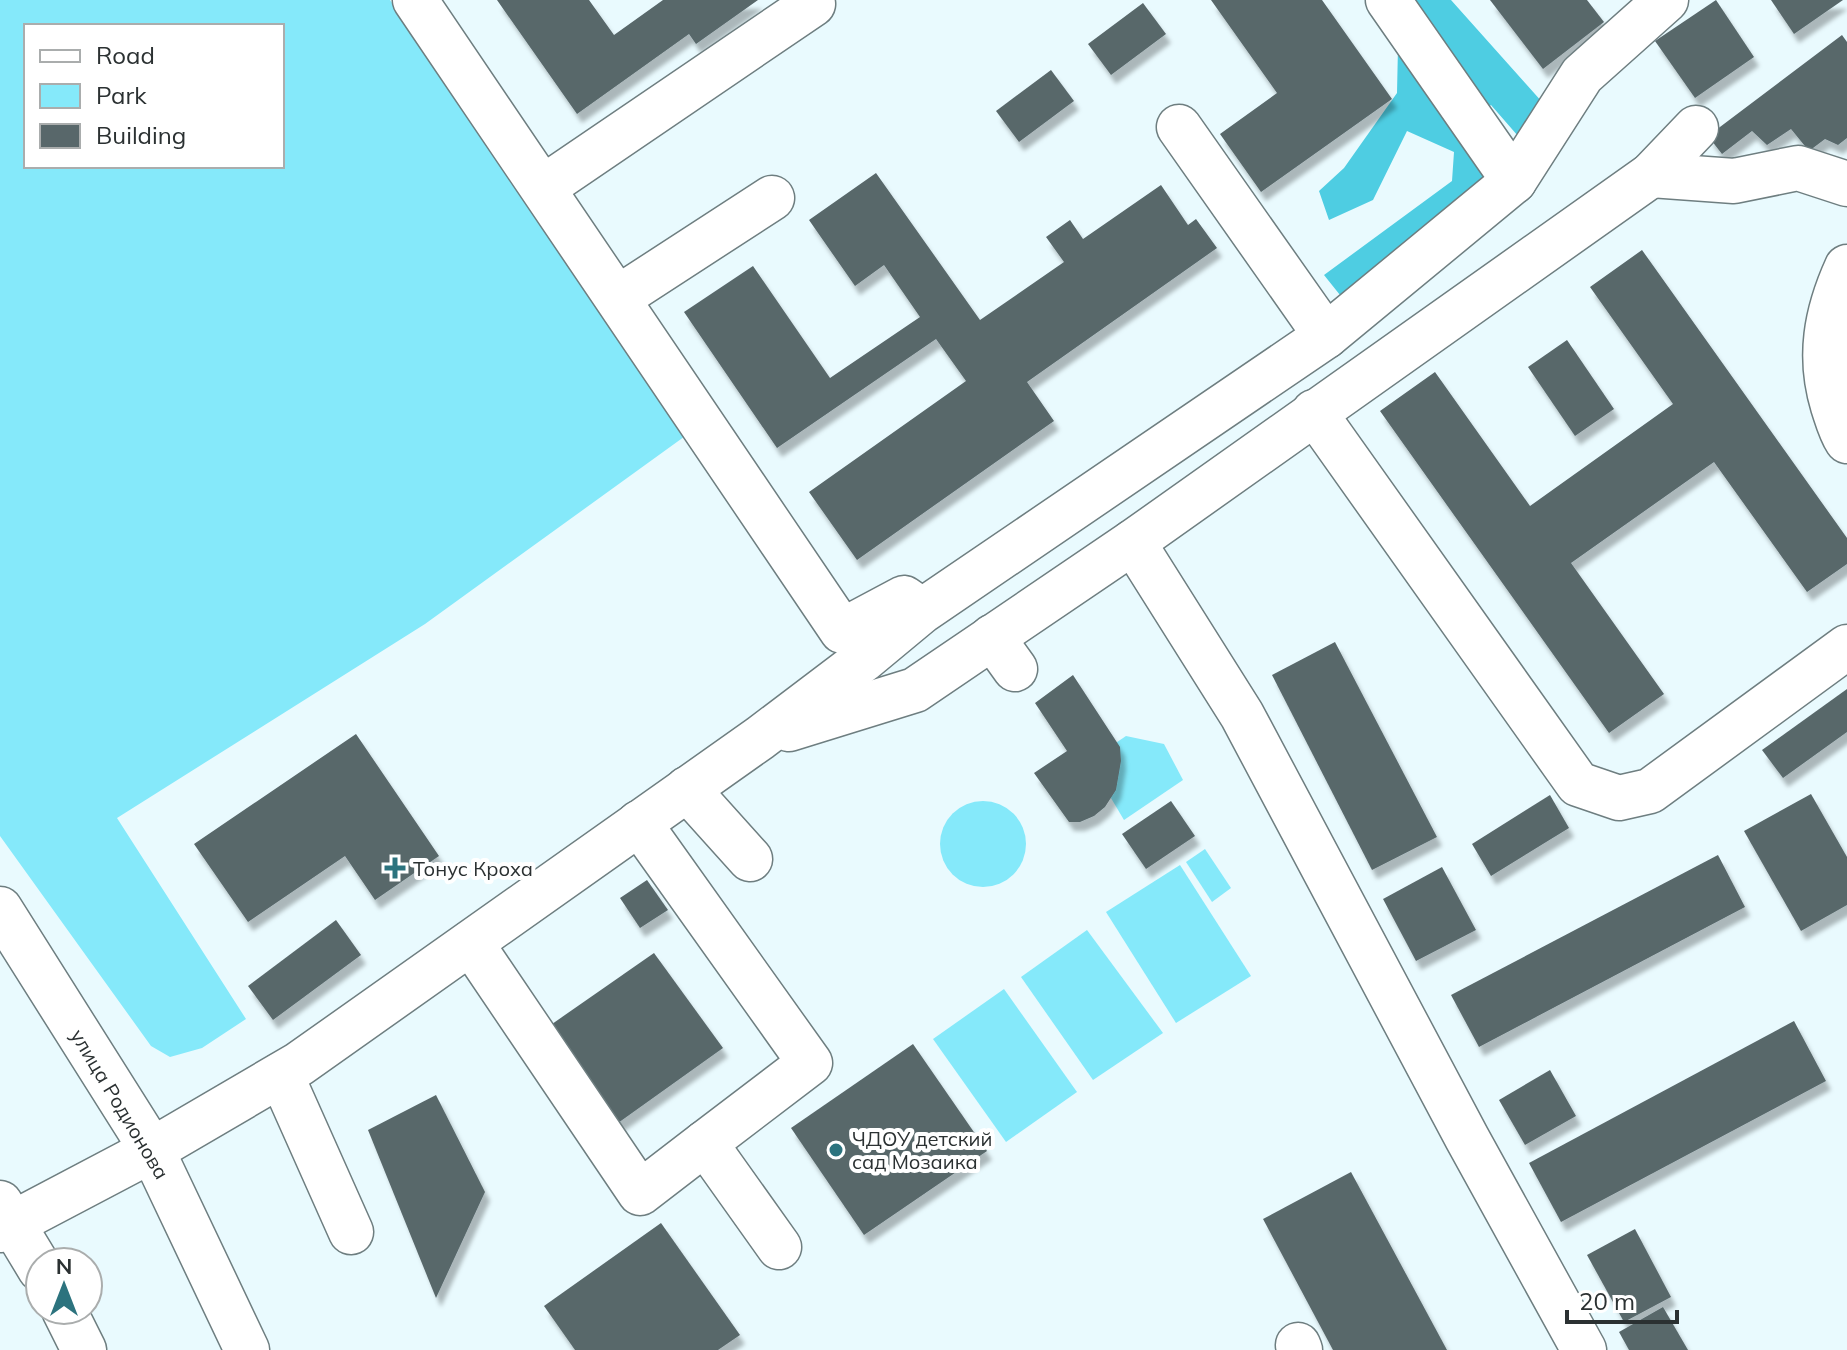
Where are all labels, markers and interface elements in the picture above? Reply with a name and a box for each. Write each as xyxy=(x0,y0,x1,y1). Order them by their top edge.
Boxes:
legend xyxy=(24,24,284,168)
text: Road xyxy=(96,40,155,70)
text: Park xyxy=(96,80,147,110)
text: Building xyxy=(96,120,186,150)
place label: Тонус Кроха xyxy=(413,856,533,881)
marker: Тонус Кроха xyxy=(384,857,406,879)
street label: улица Родионова xyxy=(65,1025,175,1183)
place label: ЧДОУ детский сад Мозаика xyxy=(852,1126,992,1174)
marker: ЧДОУ детский сад Мозаика xyxy=(827,1141,845,1159)
north arrow xyxy=(24,1246,104,1326)
text: N xyxy=(56,1252,72,1280)
scale bar xyxy=(1567,1274,1677,1324)
text: 20 m xyxy=(1579,1286,1635,1316)

